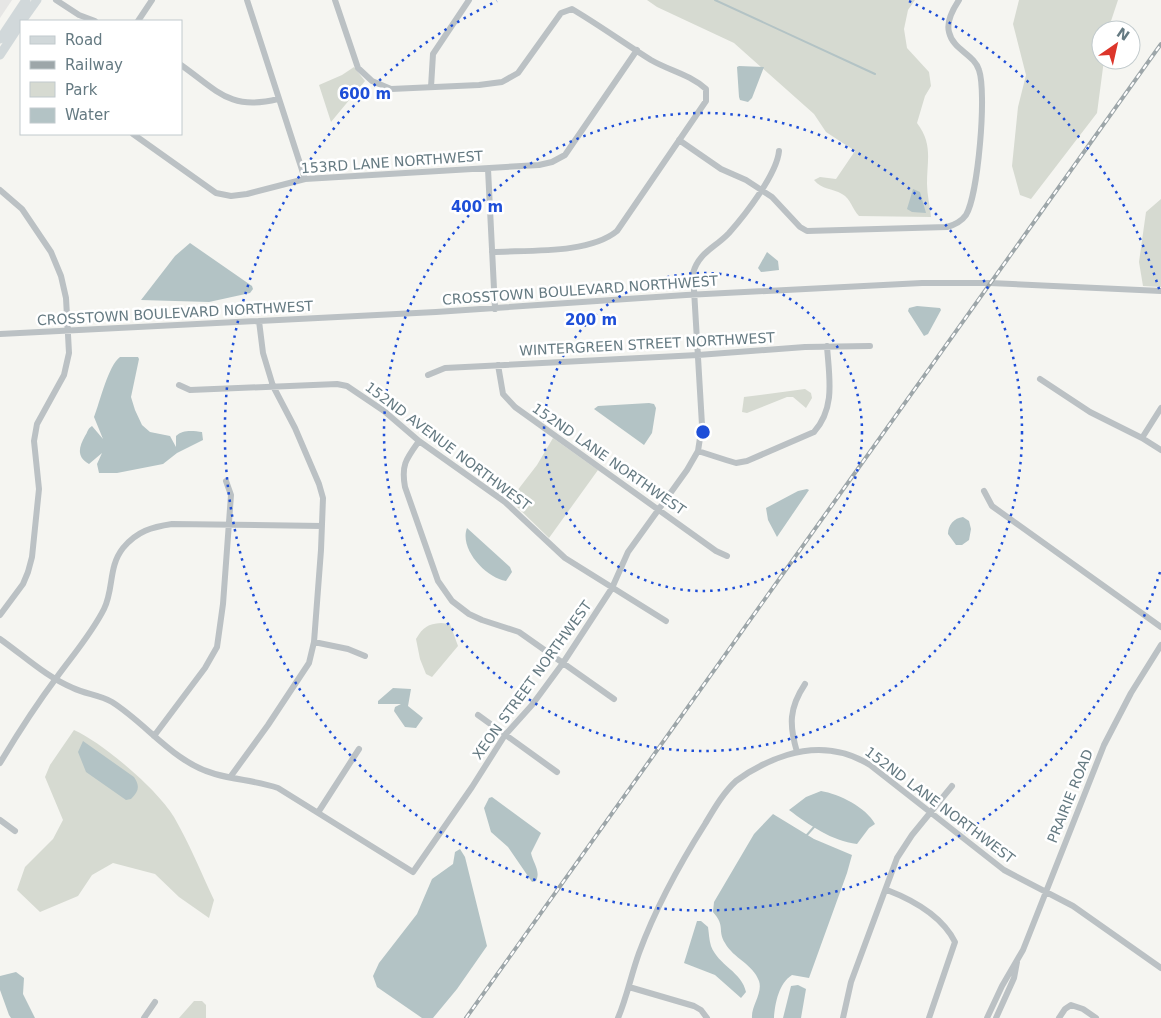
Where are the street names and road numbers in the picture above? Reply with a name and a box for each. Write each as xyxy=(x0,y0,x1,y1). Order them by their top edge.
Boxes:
street label: 153RD LANE NORTHWEST xyxy=(300,148,484,176)
street label: CROSSTOWN BOULEVARD NORTHWEST xyxy=(442,272,719,308)
street label: CROSSTOWN BOULEVARD NORTHWEST xyxy=(37,298,314,328)
street label: WINTERGREEN STREET NORTHWEST xyxy=(519,329,776,359)
street label: 152ND AVENUE NORTHWEST xyxy=(362,379,534,514)
street label: 152ND LANE NORTHWEST xyxy=(529,400,689,518)
street label: XEON STREET NORTHWEST xyxy=(469,597,595,762)
street label: 152ND LANE NORTHWEST xyxy=(862,743,1018,867)
street label: PRAIRIE ROAD xyxy=(1044,747,1096,845)

